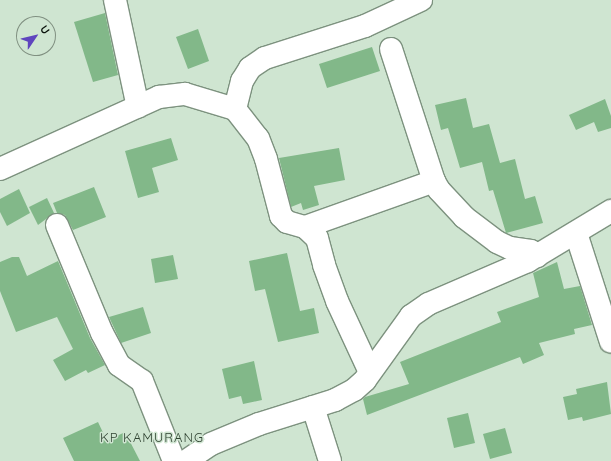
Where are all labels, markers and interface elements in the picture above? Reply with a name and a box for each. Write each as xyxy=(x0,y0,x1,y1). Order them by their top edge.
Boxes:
north arrow xyxy=(16,16,56,56)
text: U xyxy=(37,22,53,37)
district label: KP KAMURANG xyxy=(100,429,204,445)

